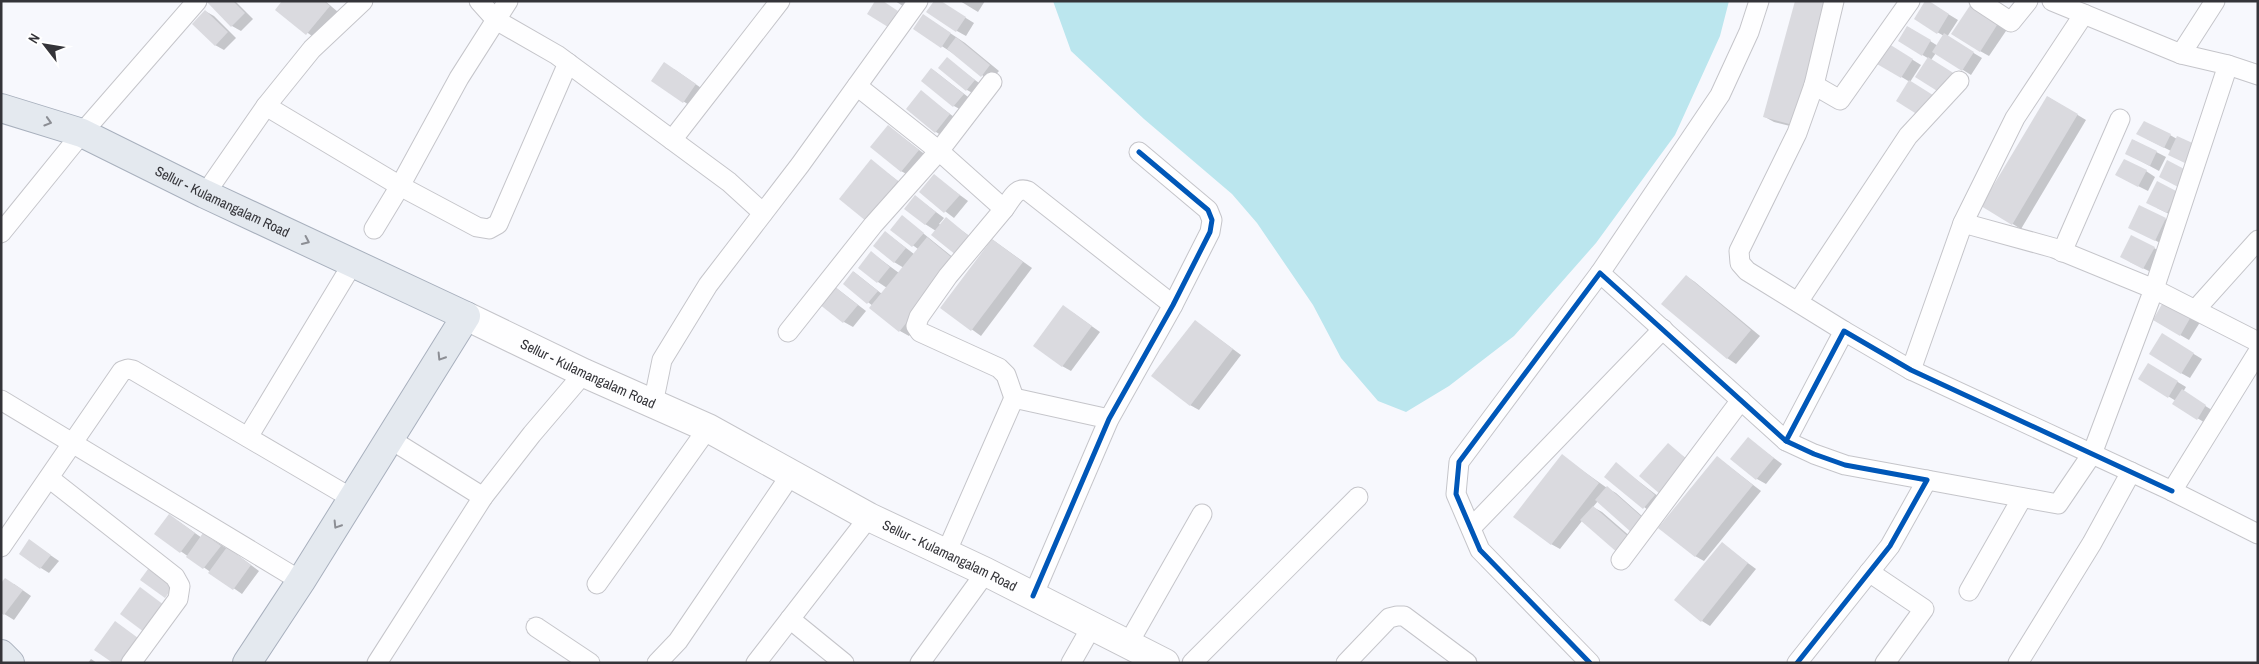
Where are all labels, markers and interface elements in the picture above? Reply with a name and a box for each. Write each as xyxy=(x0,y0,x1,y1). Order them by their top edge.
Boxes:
north arrow xyxy=(20,20,70,70)
text: N xyxy=(24,30,44,46)
one-way arrow xyxy=(43,117,51,127)
street label: Sellur - Kulamangalam Road xyxy=(152,162,293,241)
one-way arrow xyxy=(301,235,310,245)
street label: Sellur - Kulamangalam Road xyxy=(517,335,658,413)
one-way arrow xyxy=(437,352,447,361)
street label: Sellur - Kulamangalam Road xyxy=(880,516,1020,595)
one-way arrow xyxy=(333,520,343,529)

